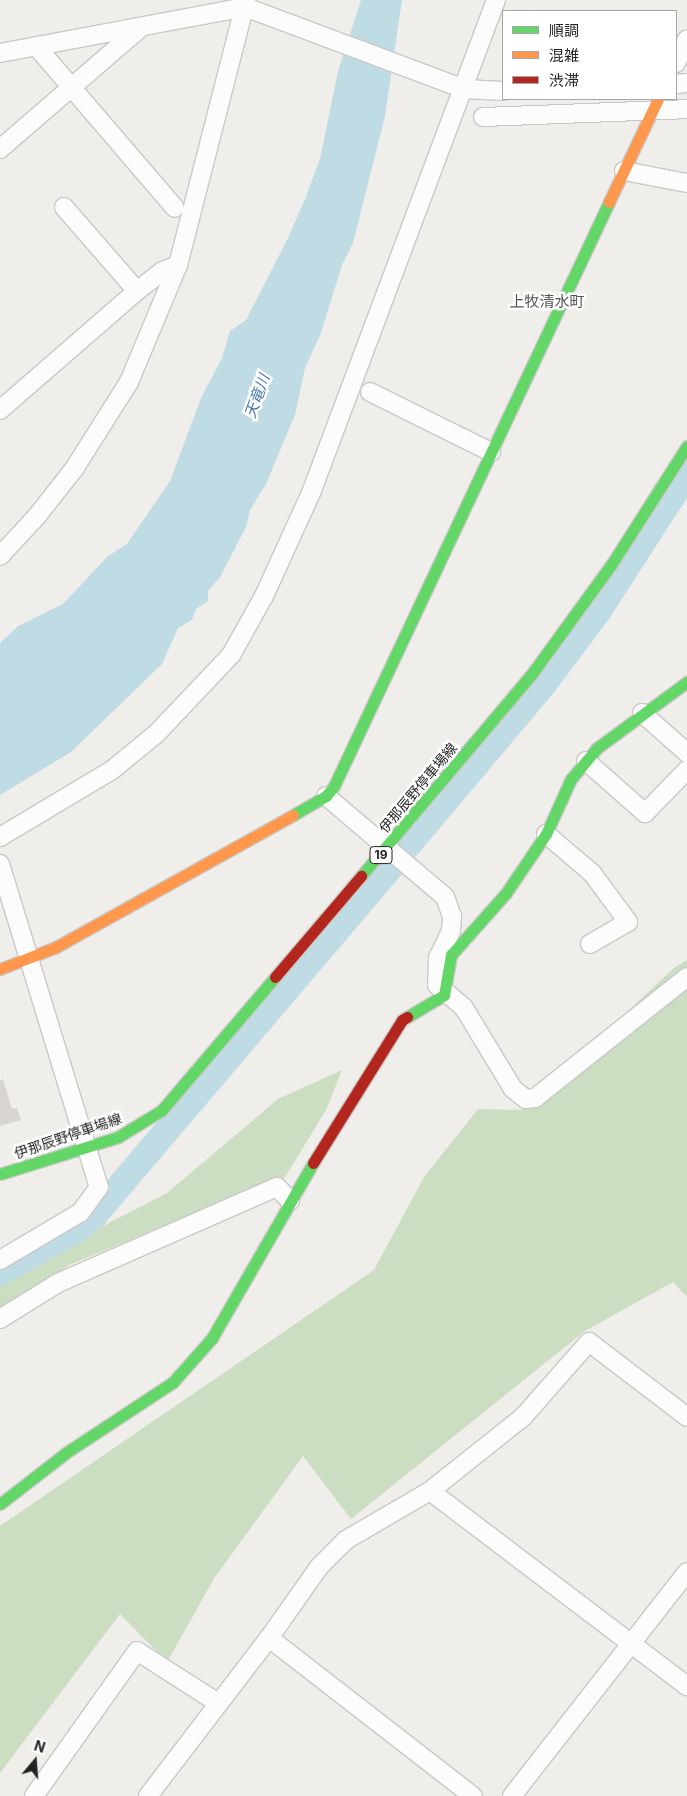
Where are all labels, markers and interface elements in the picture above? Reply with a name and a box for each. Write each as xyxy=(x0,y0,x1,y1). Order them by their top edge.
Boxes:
legend xyxy=(502,10,677,100)
text: 順調 xyxy=(549,21,579,40)
text: 混雑 xyxy=(549,46,579,65)
text: 渋滞 xyxy=(549,71,579,90)
district label: 上牧清水町 xyxy=(510,293,584,311)
water label: 天竜川 xyxy=(241,372,273,420)
street label: 伊那辰野停車場線 xyxy=(376,740,460,836)
road number: 19 xyxy=(368,846,394,864)
street label: 伊那辰野停車場線 xyxy=(12,1110,124,1162)
north arrow xyxy=(10,1736,60,1786)
text: N xyxy=(32,1737,47,1756)

